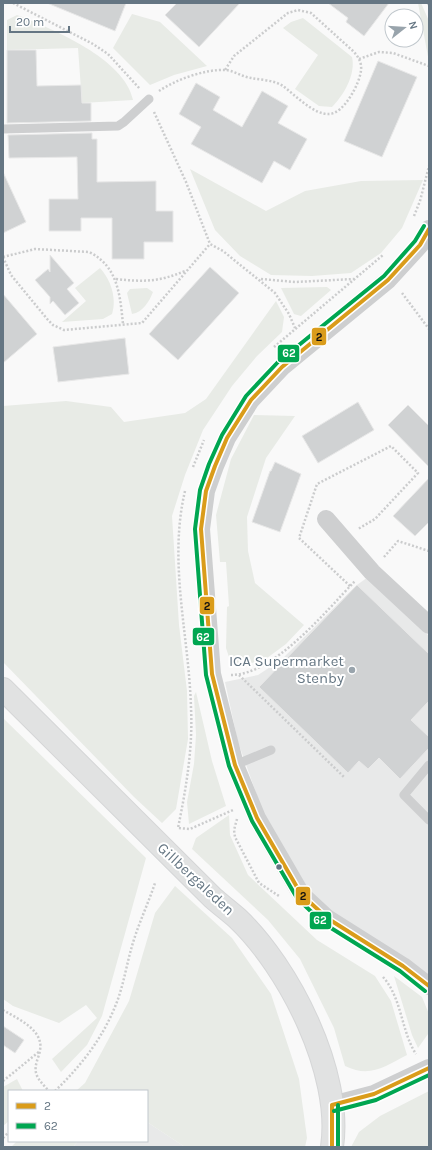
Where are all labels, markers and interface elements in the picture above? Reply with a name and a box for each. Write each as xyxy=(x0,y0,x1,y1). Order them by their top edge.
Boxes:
scale bar xyxy=(10,8,69,34)
north arrow xyxy=(384,8,424,48)
text: 20 m xyxy=(16,15,44,29)
text: N xyxy=(406,20,420,31)
line badge: 2 xyxy=(311,327,327,346)
text: 2 xyxy=(316,331,323,344)
line badge: 62 xyxy=(277,344,300,363)
text: 62 xyxy=(282,347,296,360)
line badge: 2 xyxy=(199,596,215,615)
text: 2 xyxy=(204,600,211,613)
line badge: 62 xyxy=(192,627,215,646)
text: 62 xyxy=(196,631,210,644)
place label: ICA Supermarket Stenby xyxy=(229,652,344,687)
marker: ICA Supermarket Stenby xyxy=(347,665,357,675)
street label: Gillbergaleden xyxy=(154,839,238,919)
unlabelled marker xyxy=(274,862,284,872)
line badge: 2 xyxy=(295,886,311,906)
text: 2 xyxy=(300,890,307,903)
line badge: 62 xyxy=(309,911,332,930)
text: 62 xyxy=(313,914,327,927)
legend xyxy=(8,1090,148,1142)
text: 2 xyxy=(44,1099,51,1113)
text: 62 xyxy=(44,1119,58,1133)

